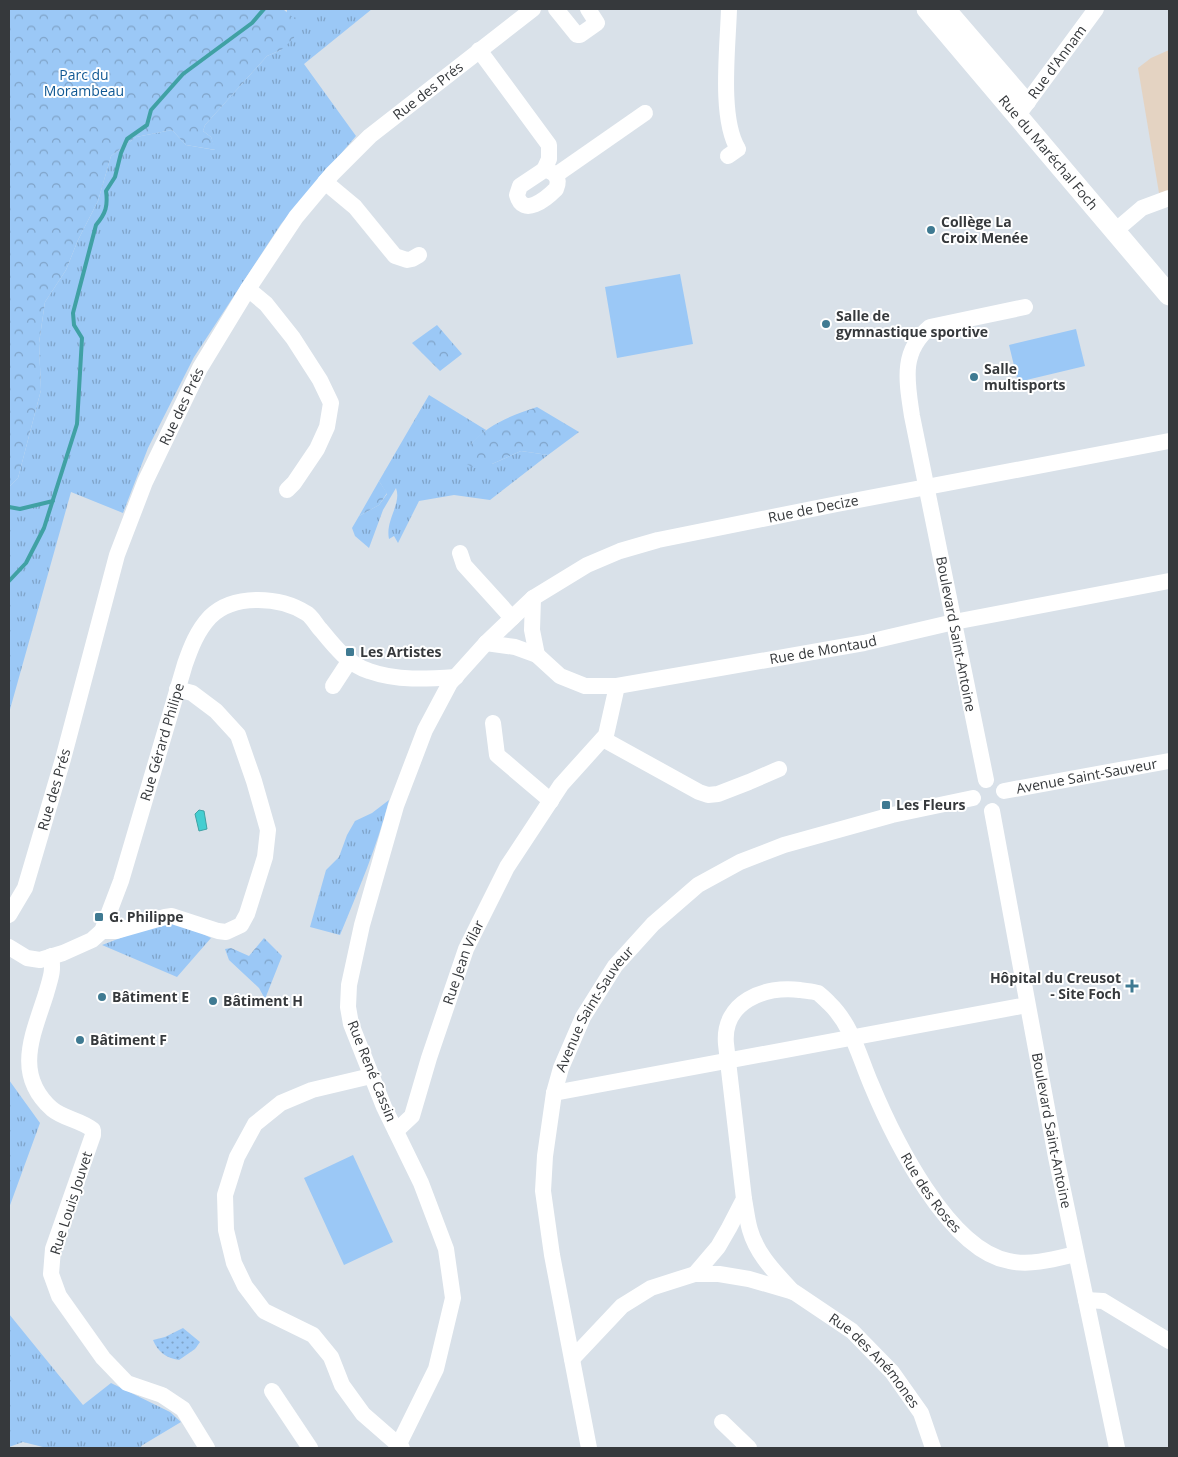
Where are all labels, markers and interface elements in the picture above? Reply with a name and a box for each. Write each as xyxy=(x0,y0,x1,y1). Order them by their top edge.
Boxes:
street label: Rue d'Annam xyxy=(1023,21,1090,102)
street label: Rue des Prés xyxy=(389,57,467,124)
park label: Parc du Morambeau xyxy=(44,65,124,100)
street label: Rue du Maréchal Foch xyxy=(995,91,1103,214)
place label: Collège La Croix Menée xyxy=(941,212,1028,247)
marker: Collège La Croix Menée xyxy=(925,224,937,236)
place label: Salle de gymnastique sportive xyxy=(836,306,988,341)
marker: Salle de gymnastique sportive xyxy=(820,318,832,330)
place label: Salle multisports xyxy=(984,359,1065,394)
street label: Rue des Prés xyxy=(154,364,208,448)
marker: Salle multisports xyxy=(968,371,980,383)
street label: Rue de Decize xyxy=(766,490,860,527)
street label: Boulevard Saint-Antoine xyxy=(932,555,981,713)
street label: Rue de Montaud xyxy=(768,630,878,668)
place label: Les Artistes xyxy=(360,642,441,661)
marker: Les Artistes xyxy=(344,646,356,658)
street label: Rue Gérard Philipe xyxy=(135,680,188,803)
street label: Rue des Prés xyxy=(33,746,74,833)
street label: Avenue Saint-Sauveur xyxy=(1015,753,1159,798)
place label: Les Fleurs xyxy=(896,795,966,814)
marker: Les Fleurs xyxy=(880,799,892,811)
place label: G. Philippe xyxy=(109,907,184,926)
marker: G. Philippe xyxy=(93,911,105,923)
street label: Rue Jean Vilar xyxy=(438,916,488,1007)
street label: Avenue Saint-Sauveur xyxy=(551,941,638,1075)
place label: Hôpital du Creusot - Site Foch xyxy=(990,968,1121,1003)
marker: Hôpital du Creusot - Site Foch xyxy=(1125,979,1139,993)
place label: Bâtiment E xyxy=(112,987,189,1006)
marker: Bâtiment E xyxy=(96,991,108,1003)
place label: Bâtiment H xyxy=(223,991,303,1010)
marker: Bâtiment H xyxy=(207,995,219,1007)
street label: Rue René Cassin xyxy=(344,1017,401,1124)
place label: Bâtiment F xyxy=(90,1030,167,1049)
marker: Bâtiment F xyxy=(74,1034,86,1046)
street label: Boulevard Saint-Antoine xyxy=(1028,1051,1077,1210)
street label: Rue Louis Jouvet xyxy=(45,1149,96,1257)
street label: Rue des Roses xyxy=(897,1149,966,1237)
street label: Rue des Anémones xyxy=(825,1308,925,1412)

